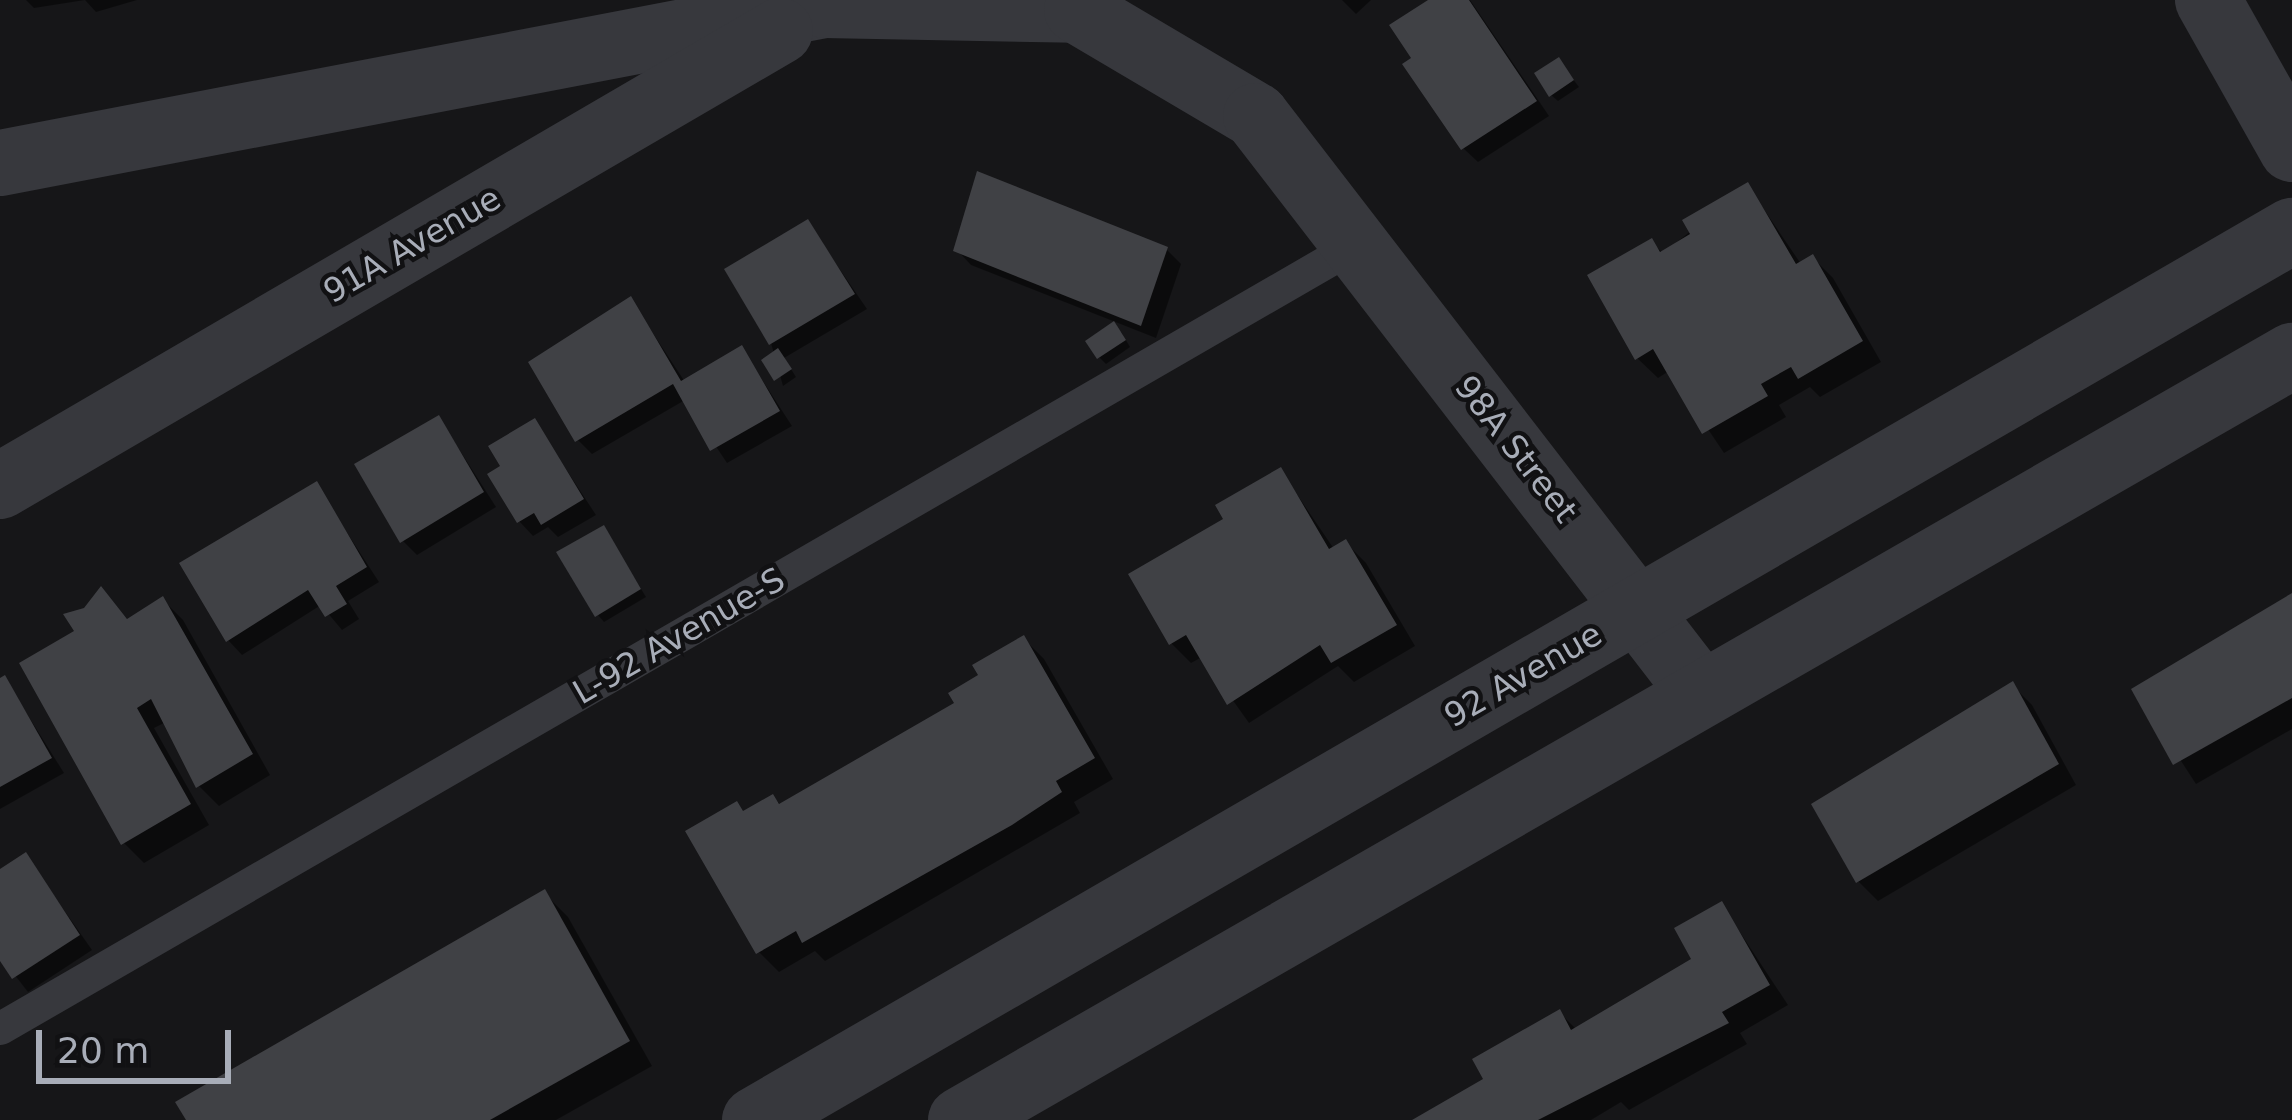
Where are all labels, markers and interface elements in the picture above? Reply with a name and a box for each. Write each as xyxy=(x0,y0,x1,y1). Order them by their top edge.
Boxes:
street label: 91A Avenue xyxy=(317,178,507,312)
street label: 98A Street xyxy=(1446,368,1586,530)
street label: L-92 Avenue-S xyxy=(566,559,792,713)
street label: 92 Avenue xyxy=(1437,614,1609,736)
scale bar xyxy=(42,1006,237,1080)
text: 20 m xyxy=(57,1030,149,1071)

